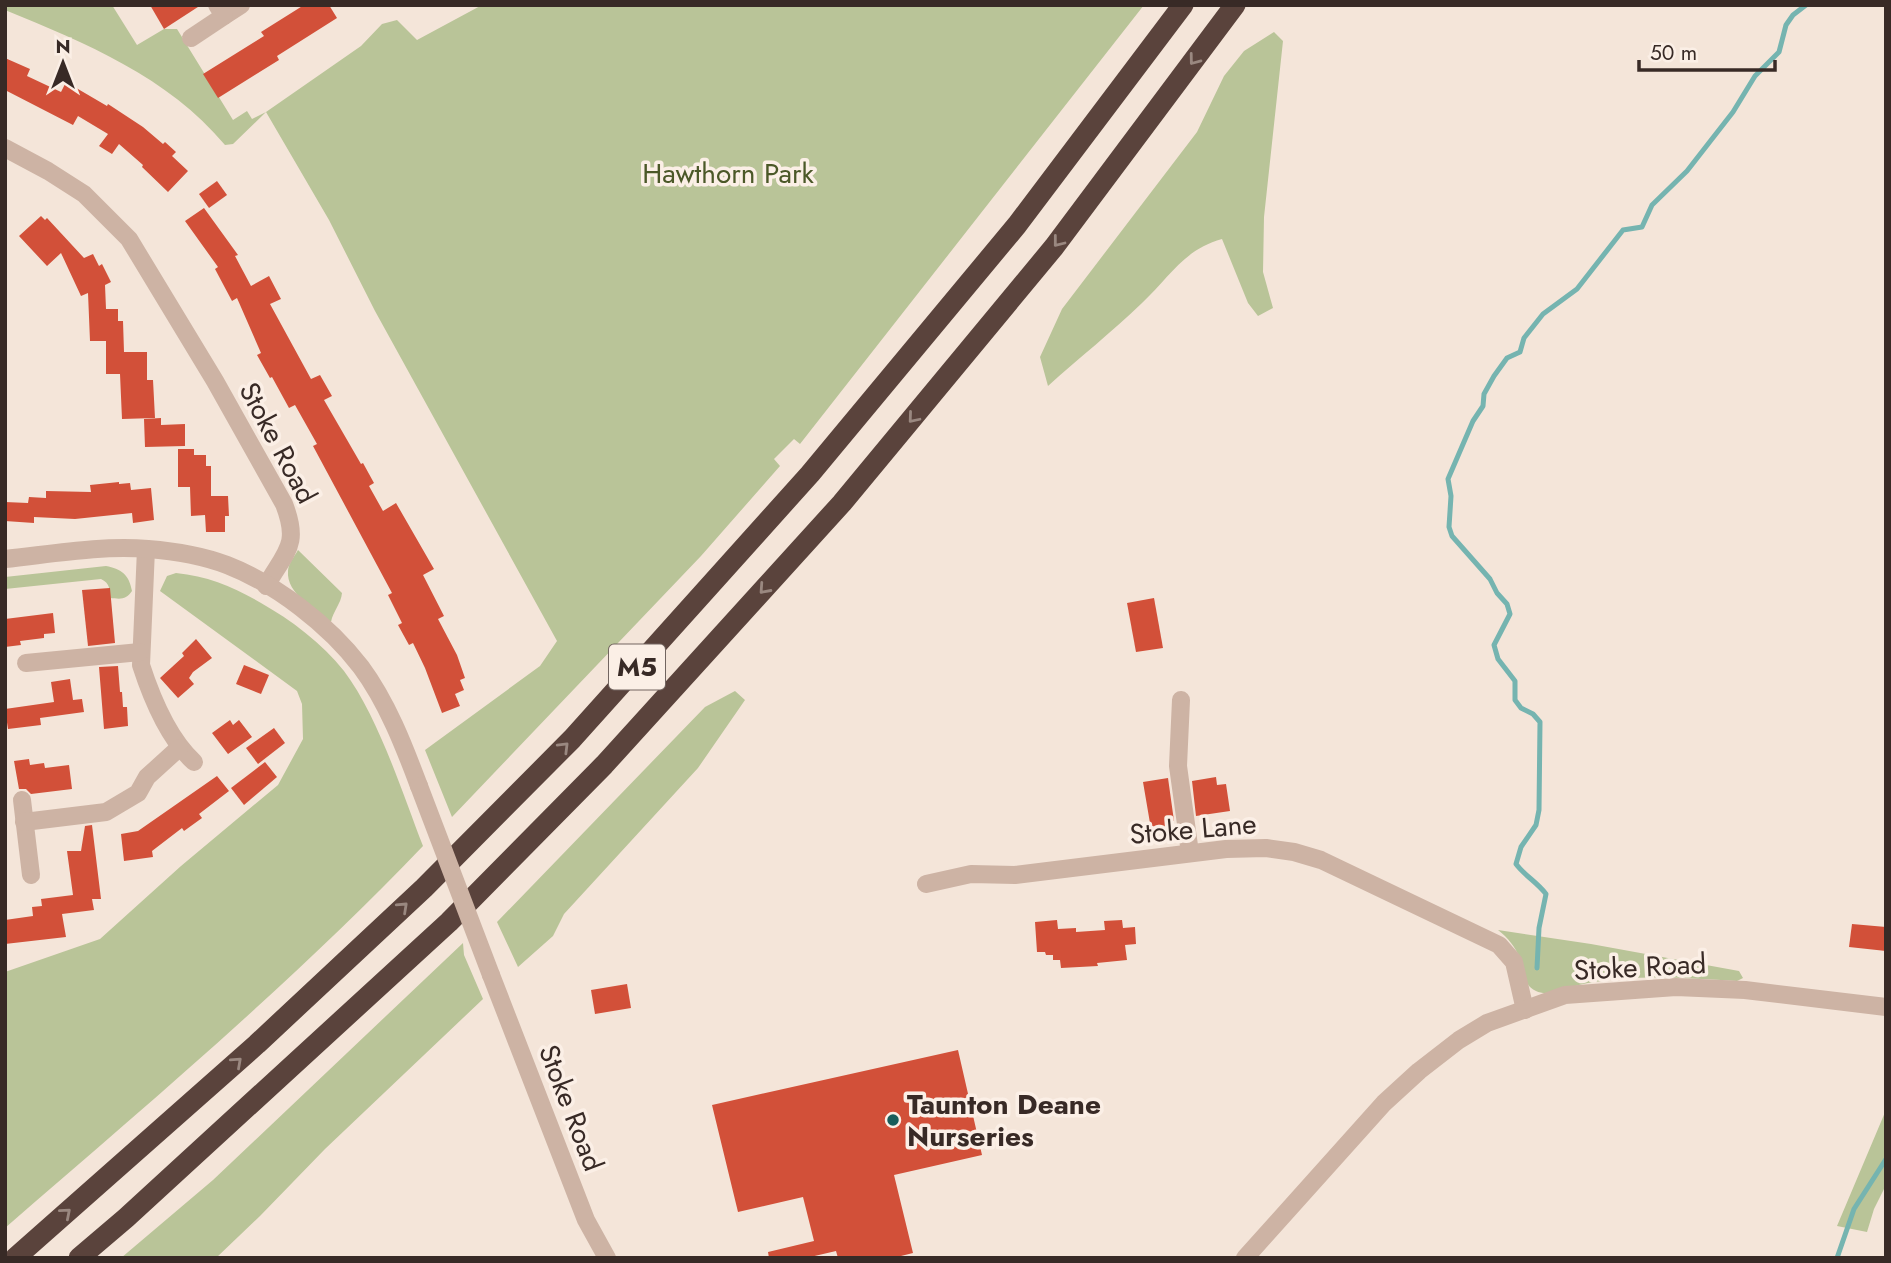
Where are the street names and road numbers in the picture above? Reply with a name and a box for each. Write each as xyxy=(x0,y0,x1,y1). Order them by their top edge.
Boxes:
street label: Stoke Road xyxy=(229,375,327,511)
road number: M5 xyxy=(609,645,665,690)
street label: Stoke Lane xyxy=(1128,803,1258,855)
street label: Stoke Road xyxy=(1573,943,1707,991)
street label: Stoke Road xyxy=(528,1039,614,1177)

